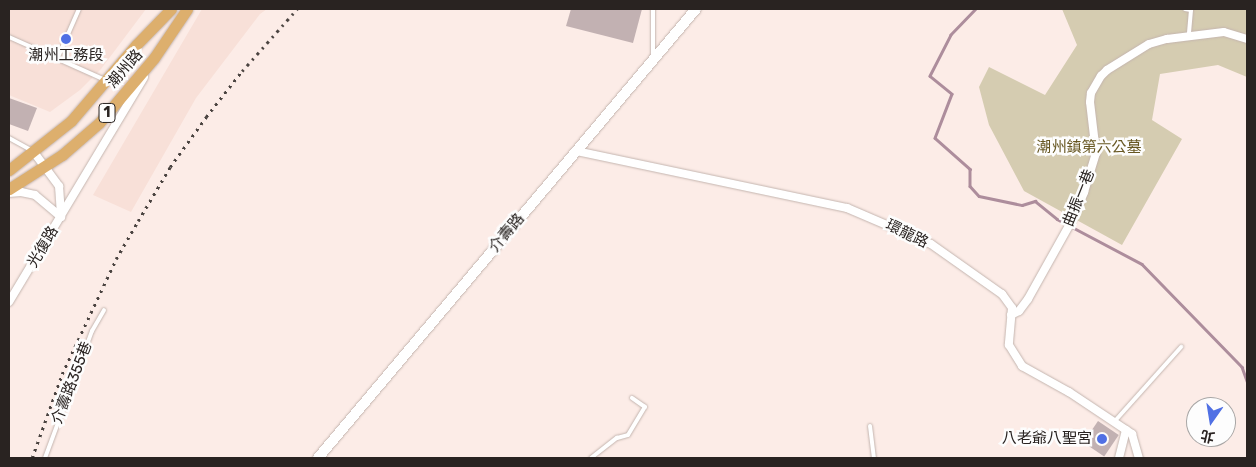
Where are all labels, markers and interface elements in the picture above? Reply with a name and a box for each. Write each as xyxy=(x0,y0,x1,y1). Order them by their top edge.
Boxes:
marker: 潮州工務段 xyxy=(60,33,72,45)
street label: 潮州路 xyxy=(103,46,147,92)
place label: 潮州工務段 xyxy=(29,47,103,65)
road number: 1 xyxy=(98,102,116,125)
park label: 潮州鎮第六公墓 xyxy=(1037,139,1141,157)
street label: 曲振一巷 xyxy=(1059,167,1099,229)
street label: 介壽路 xyxy=(486,210,528,256)
street label: 環龍路 xyxy=(883,216,931,252)
street label: 光復路 xyxy=(24,223,62,271)
street label: 介壽路355巷 xyxy=(48,339,96,427)
north arrow xyxy=(1186,397,1236,447)
text: 北 xyxy=(1199,426,1216,446)
place label: 八老爺八聖宮 xyxy=(1002,430,1092,448)
marker: 八老爺八聖宮 xyxy=(1096,433,1108,445)

